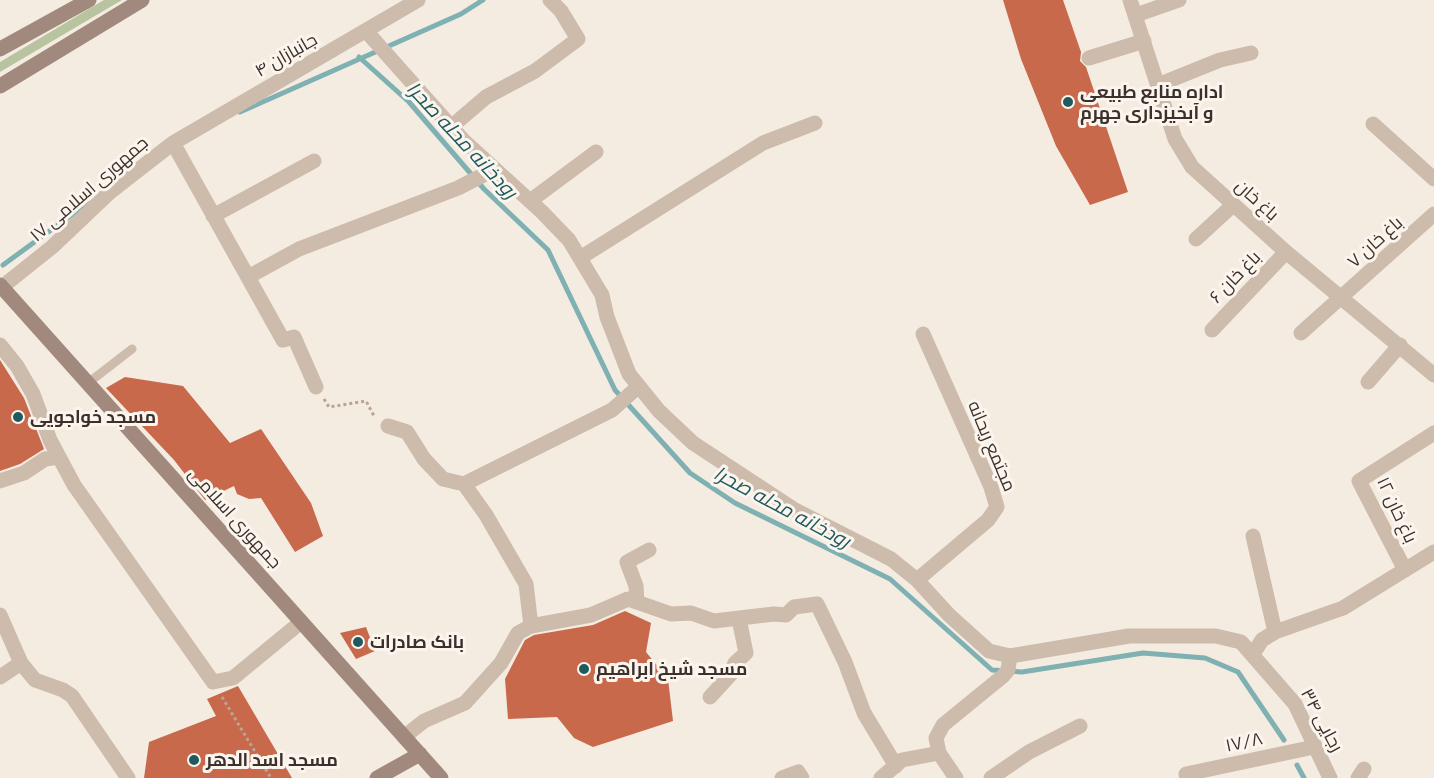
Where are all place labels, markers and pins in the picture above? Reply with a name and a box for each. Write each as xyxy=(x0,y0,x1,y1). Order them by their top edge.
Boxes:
place label: اداره منابع طبیعی و آبخیزداری جهرم xyxy=(1080,81,1223,124)
marker: اداره منابع طبیعی و آبخیزداری جهرم xyxy=(1061,95,1075,109)
place label: مسجد خواجویی xyxy=(30,406,156,428)
marker: مسجد خواجویی xyxy=(11,410,25,424)
place label: بانک صادرات xyxy=(370,631,464,653)
marker: بانک صادرات xyxy=(351,635,365,649)
place label: مسجد شیخ ابراهیم xyxy=(596,658,747,680)
marker: مسجد شیخ ابراهیم xyxy=(577,662,591,676)
place label: مسجد اسد الدهر xyxy=(206,749,338,771)
marker: مسجد اسد الدهر xyxy=(187,753,201,767)

